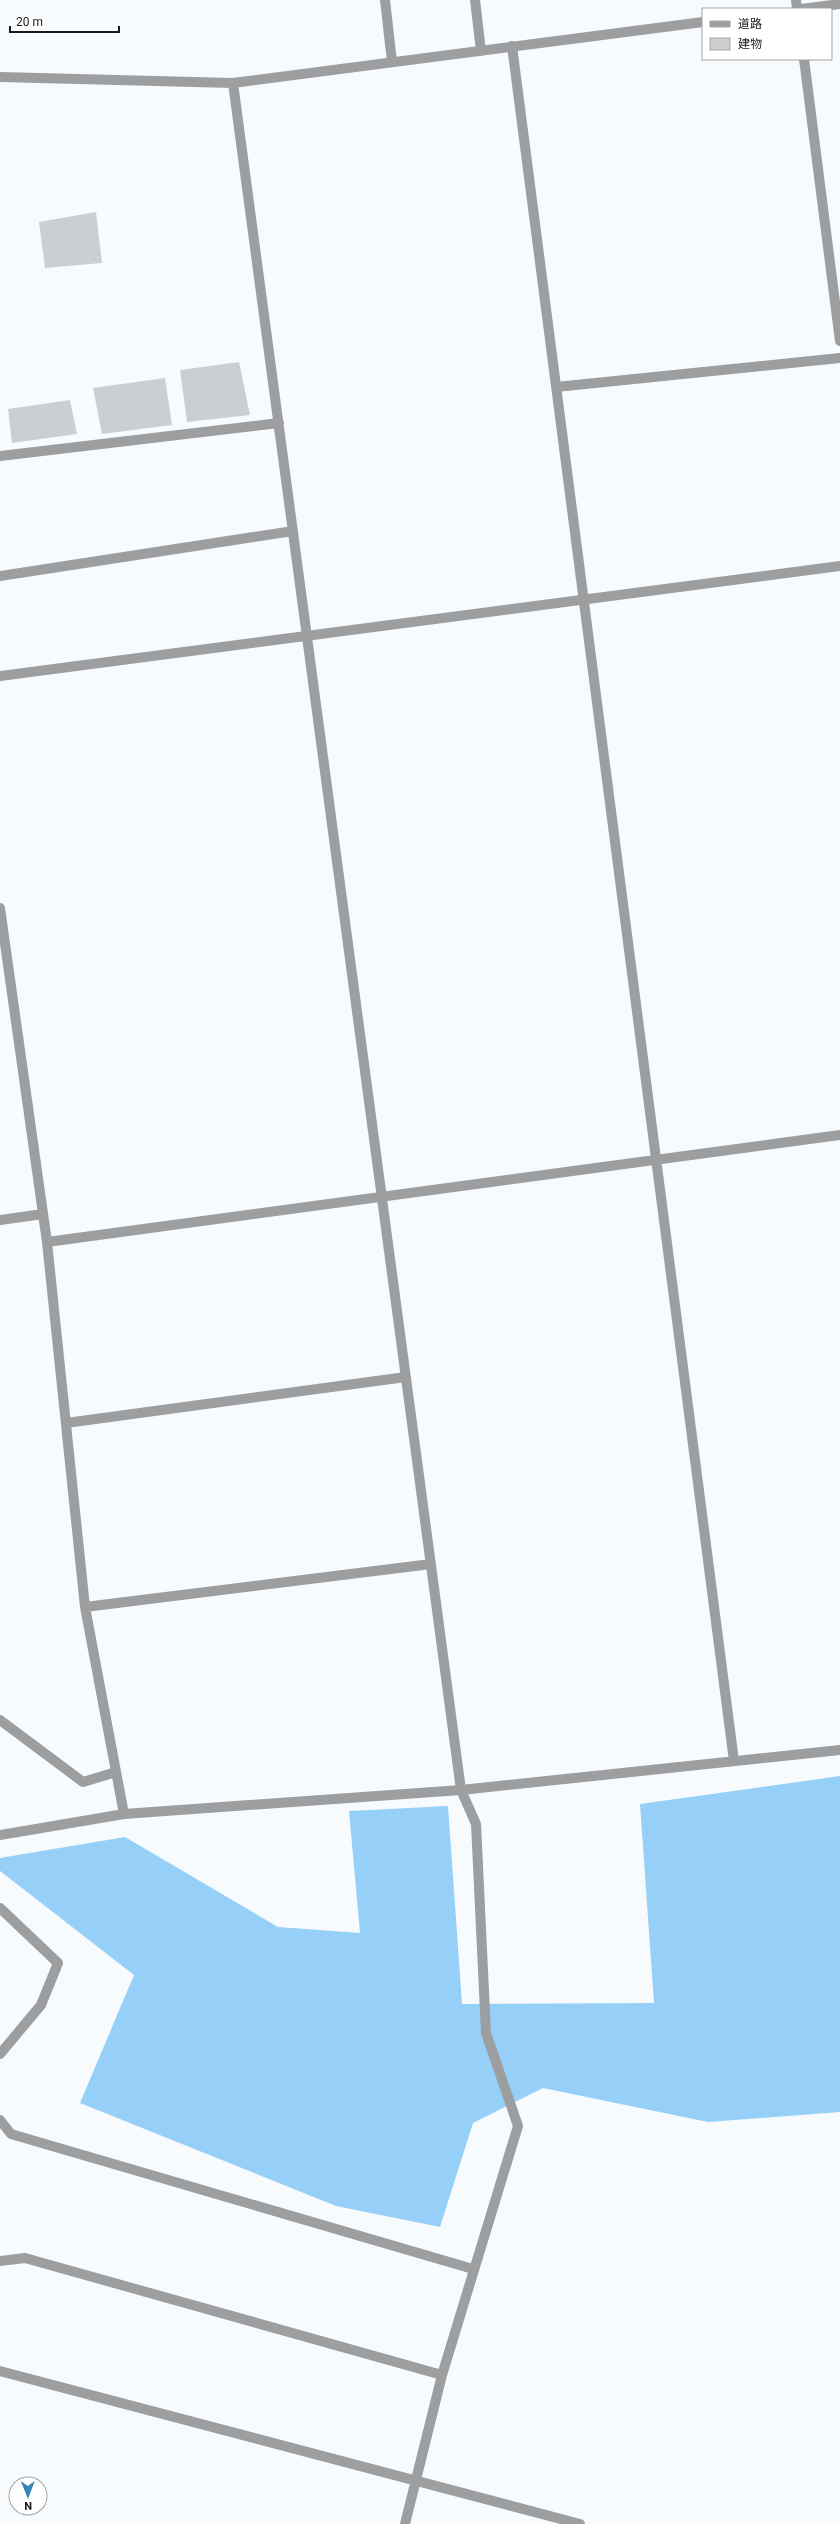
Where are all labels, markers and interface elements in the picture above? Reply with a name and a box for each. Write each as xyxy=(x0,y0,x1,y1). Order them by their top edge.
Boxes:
scale bar xyxy=(10,8,119,34)
legend xyxy=(702,8,832,60)
text: 20 m xyxy=(16,15,43,29)
text: 道路 xyxy=(738,17,762,31)
text: 建物 xyxy=(738,37,762,51)
north arrow xyxy=(8,2476,48,2516)
text: N xyxy=(24,2499,32,2512)

